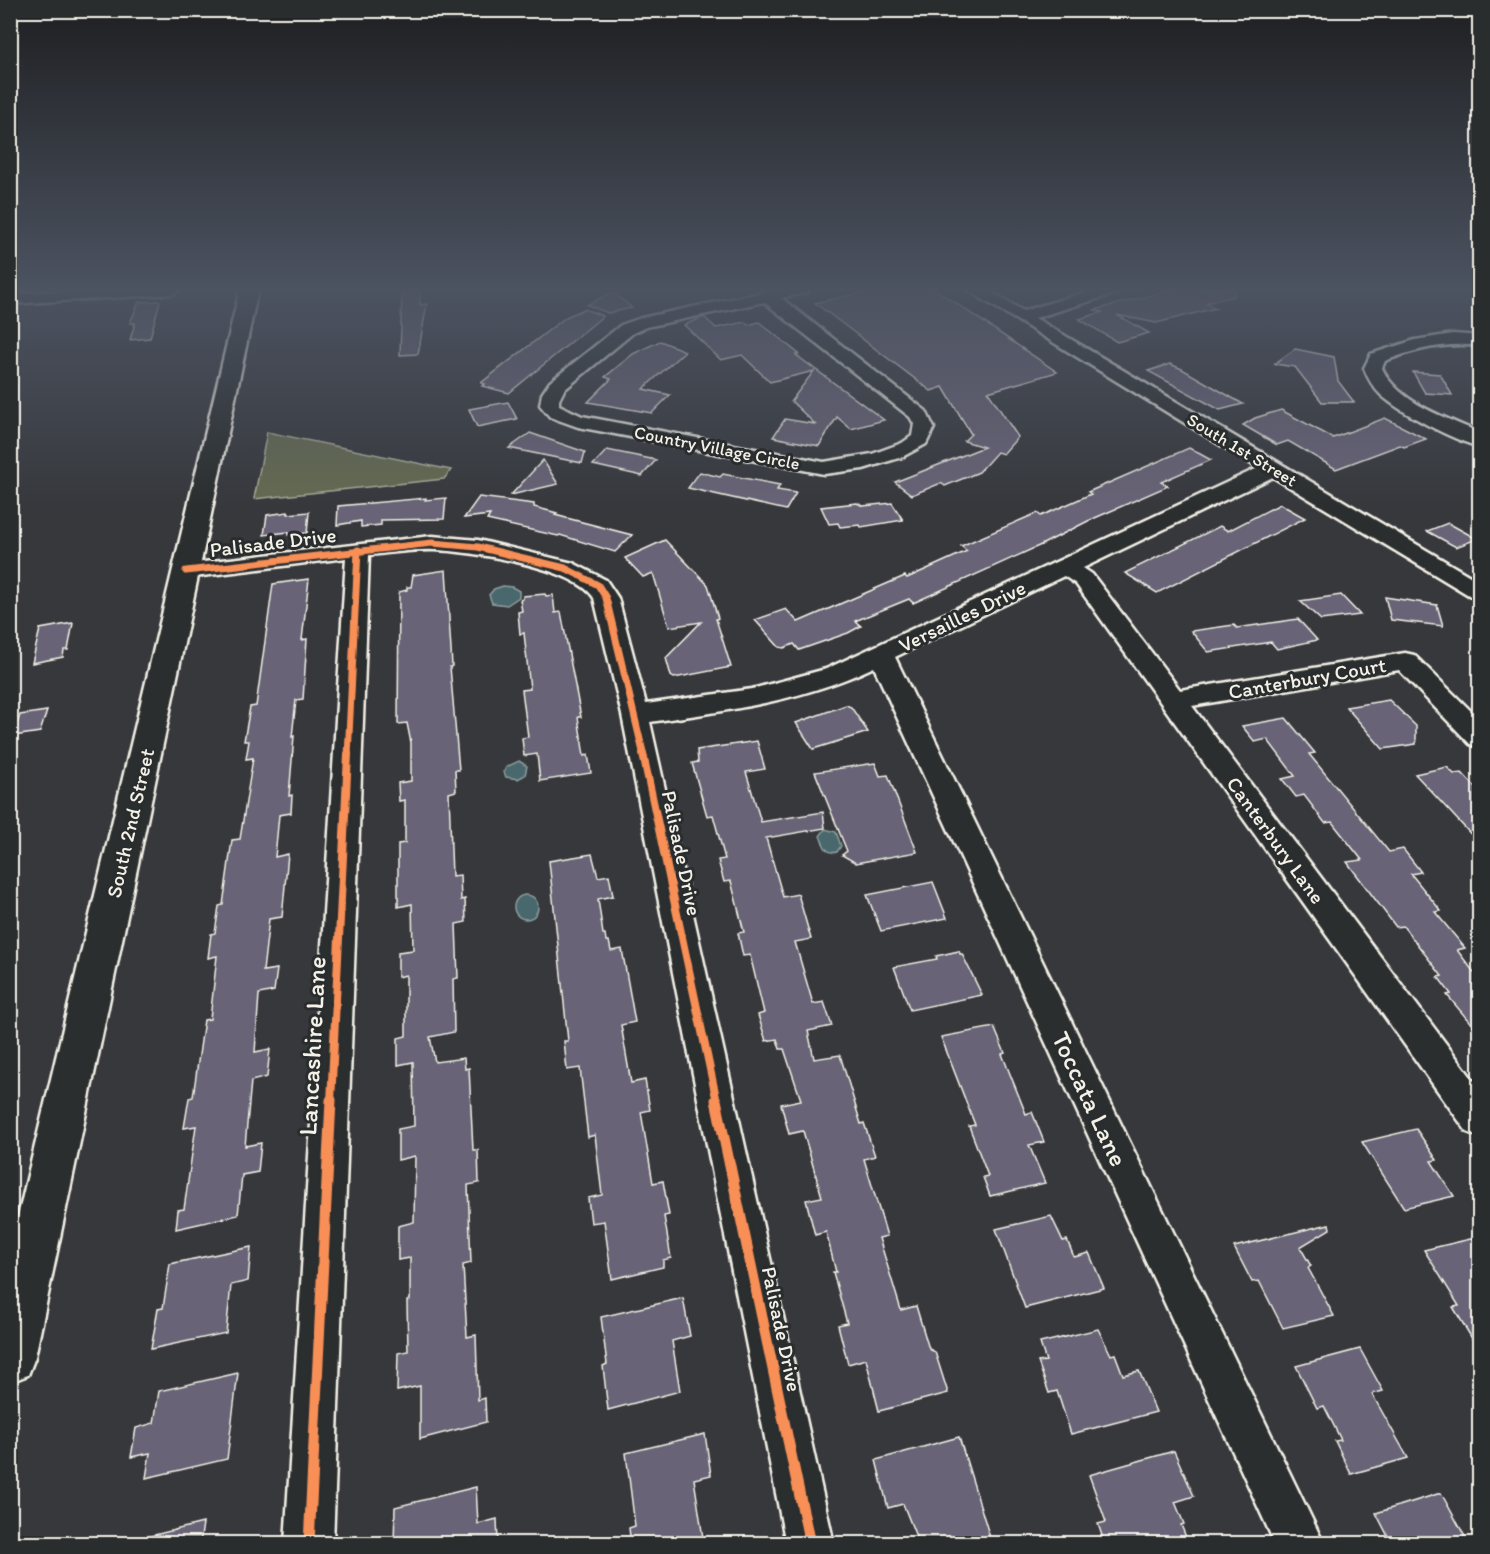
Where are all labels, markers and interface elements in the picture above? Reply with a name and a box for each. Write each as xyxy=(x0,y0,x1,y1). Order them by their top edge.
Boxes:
street label: South 1st Street xyxy=(1183,409,1301,492)
street label: Country Village Circle xyxy=(632,421,802,475)
street label: Palisade Drive xyxy=(208,522,338,562)
street label: Versailles Drive xyxy=(894,574,1030,658)
street label: Canterbury Court xyxy=(1226,652,1388,704)
street label: South 2nd Street xyxy=(101,746,159,900)
street label: Canterbury Lane xyxy=(1221,772,1331,908)
street label: Palisade Drive xyxy=(657,788,707,918)
street label: Lancashire Lane xyxy=(291,956,333,1136)
street label: Toccata Lane xyxy=(1045,1027,1135,1171)
street label: Palisade Drive xyxy=(757,1264,807,1394)

